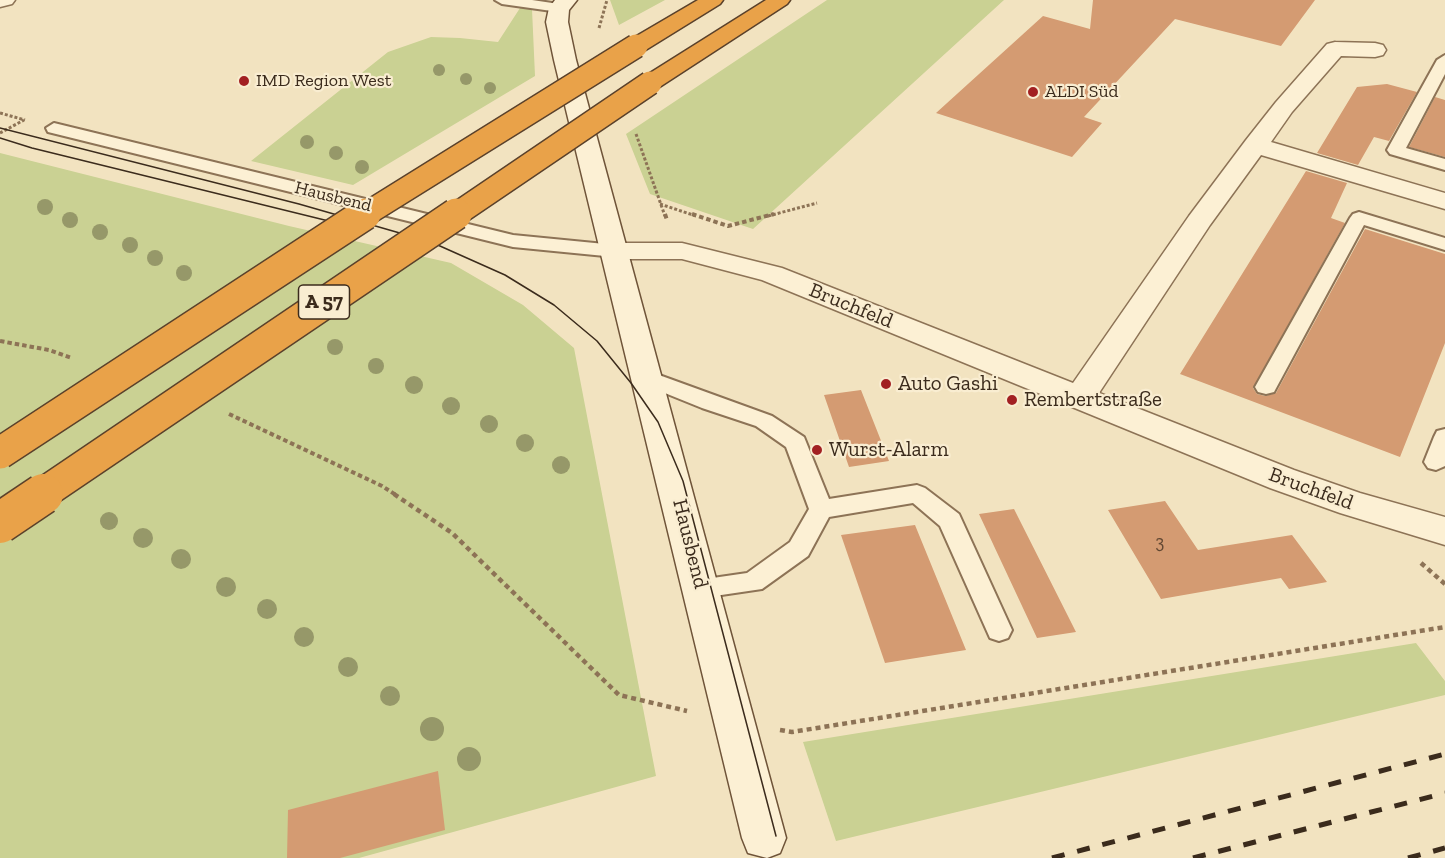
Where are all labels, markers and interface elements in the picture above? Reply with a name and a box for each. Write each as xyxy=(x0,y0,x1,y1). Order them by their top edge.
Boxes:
place label: IMD Region West xyxy=(256,70,391,92)
marker: IMD Region West xyxy=(237,74,251,88)
place label: ALDI Süd xyxy=(1045,81,1118,103)
marker: ALDI Süd xyxy=(1026,85,1040,99)
street label: Hausbend xyxy=(292,177,374,217)
street label: Bruchfeld xyxy=(805,278,897,334)
road number: A 57 xyxy=(298,285,350,319)
place label: Auto Gashi xyxy=(898,371,998,397)
marker: Auto Gashi xyxy=(879,377,893,391)
place label: Rembertstraße xyxy=(1024,387,1162,413)
marker: Rembertstraße xyxy=(1005,393,1019,407)
place label: Wurst-Alarm xyxy=(829,437,949,463)
marker: Wurst-Alarm xyxy=(810,443,824,457)
street label: Bruchfeld xyxy=(1265,462,1357,516)
street label: Hausbend xyxy=(667,497,713,591)
house number: 3 xyxy=(1156,532,1164,554)

